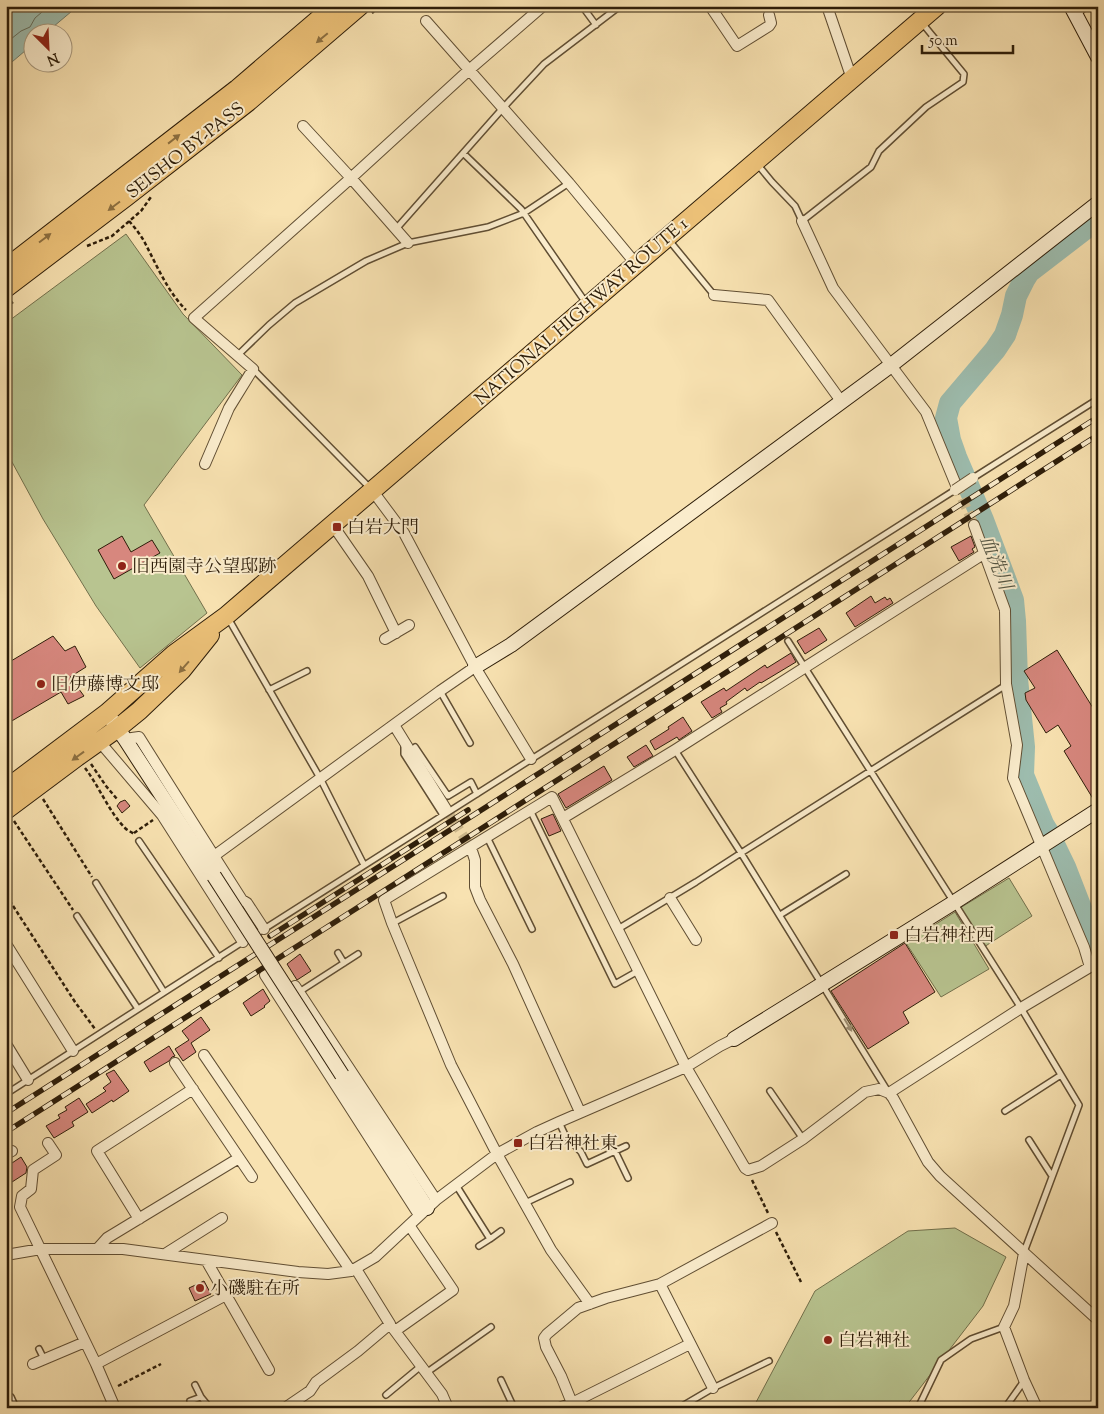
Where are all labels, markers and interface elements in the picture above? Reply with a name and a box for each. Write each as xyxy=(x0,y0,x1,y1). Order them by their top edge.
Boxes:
north arrow xyxy=(22,22,72,72)
scale bar xyxy=(922,22,1013,54)
text: 50 m xyxy=(928,31,958,52)
one-way arrow xyxy=(317,32,329,44)
text: N xyxy=(43,47,62,69)
street label: SEISHO BY-PASS xyxy=(122,97,251,206)
one-way arrow xyxy=(167,134,180,144)
one-way arrow xyxy=(107,201,121,211)
street label: NATIONAL HIGHWAY ROUTE 1 xyxy=(470,212,695,413)
one-way arrow xyxy=(38,233,51,244)
place label: 白岩大門 xyxy=(347,516,419,542)
marker: 白岩大門 xyxy=(331,521,343,533)
water label: 血洗川 xyxy=(971,531,1019,596)
place label: 旧西園寺公望邸跡 xyxy=(132,555,276,581)
marker: 旧西園寺公望邸跡 xyxy=(116,560,128,572)
one-way arrow xyxy=(179,661,190,673)
place label: 旧伊藤博文邸 xyxy=(51,673,159,699)
marker: 旧伊藤博文邸 xyxy=(35,678,47,690)
one-way arrow xyxy=(71,751,85,761)
place label: 白岩神社西 xyxy=(904,924,994,950)
marker: 白岩神社西 xyxy=(888,929,900,941)
one-way arrow xyxy=(843,1018,852,1031)
place label: 白岩神社東 xyxy=(528,1132,618,1158)
marker: 白岩神社東 xyxy=(512,1137,524,1149)
place label: 小磯駐在所 xyxy=(210,1277,300,1303)
marker: 小磯駐在所 xyxy=(194,1282,206,1294)
place label: 白岩神社 xyxy=(838,1329,910,1355)
marker: 白岩神社 xyxy=(822,1334,834,1346)

